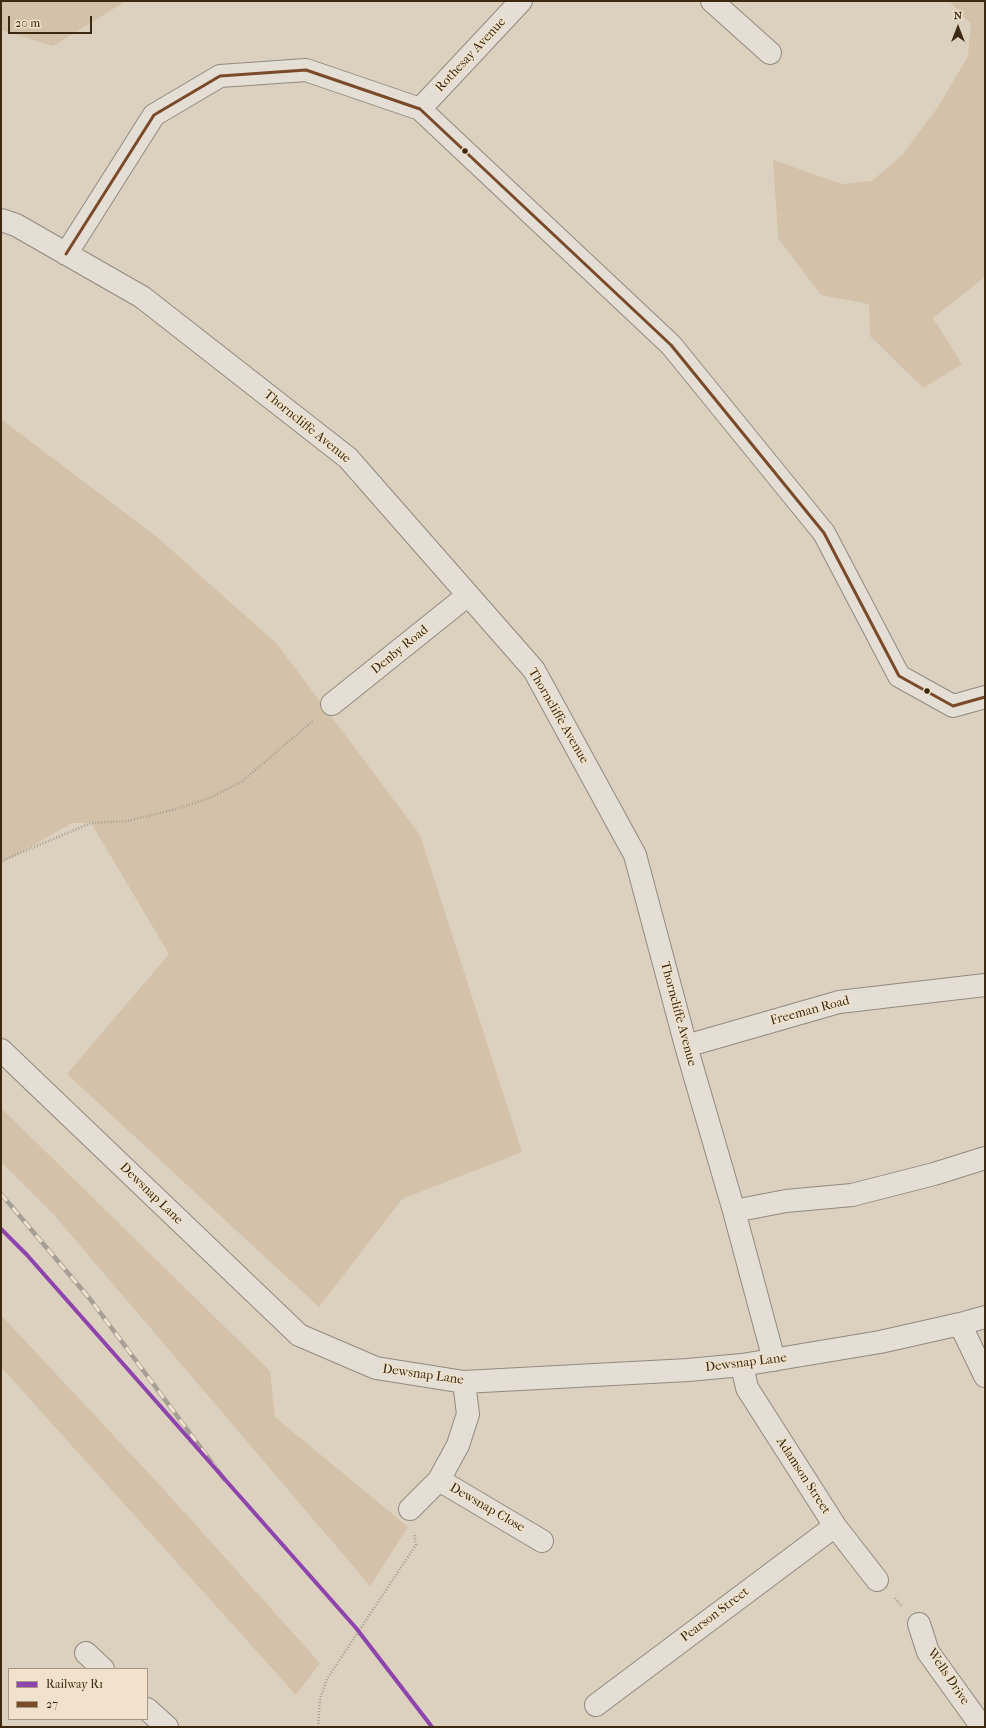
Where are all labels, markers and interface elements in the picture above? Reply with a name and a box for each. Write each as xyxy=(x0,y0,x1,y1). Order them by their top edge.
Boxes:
scale bar xyxy=(10,8,94,34)
north arrow xyxy=(938,8,978,48)
text: N xyxy=(954,9,962,22)
street label: Rothesay Avenue xyxy=(432,14,510,96)
text: 20 m xyxy=(15,16,40,30)
unlabelled marker xyxy=(460,146,470,156)
street label: Thorncliffe Avenue xyxy=(260,387,354,467)
street label: Denby Road xyxy=(368,622,432,678)
street label: Thorncliffe Avenue xyxy=(524,665,592,767)
unlabelled marker xyxy=(922,686,932,696)
street label: Thorncliffe Avenue xyxy=(657,960,699,1068)
street label: Freeman Road xyxy=(769,993,851,1029)
street label: Dewsnap Lane xyxy=(116,1160,186,1228)
street label: Dewsnap Lane xyxy=(704,1350,788,1376)
street label: Dewsnap Lane xyxy=(381,1362,465,1388)
street label: Adamson Street xyxy=(772,1435,834,1517)
street label: Dewsnap Close xyxy=(447,1480,527,1536)
street label: Pearson Street xyxy=(678,1584,752,1646)
street label: Wells Drive xyxy=(923,1646,973,1708)
legend xyxy=(8,1668,148,1720)
text: Railway R1 xyxy=(46,1677,103,1691)
text: 27 xyxy=(46,1697,58,1711)

